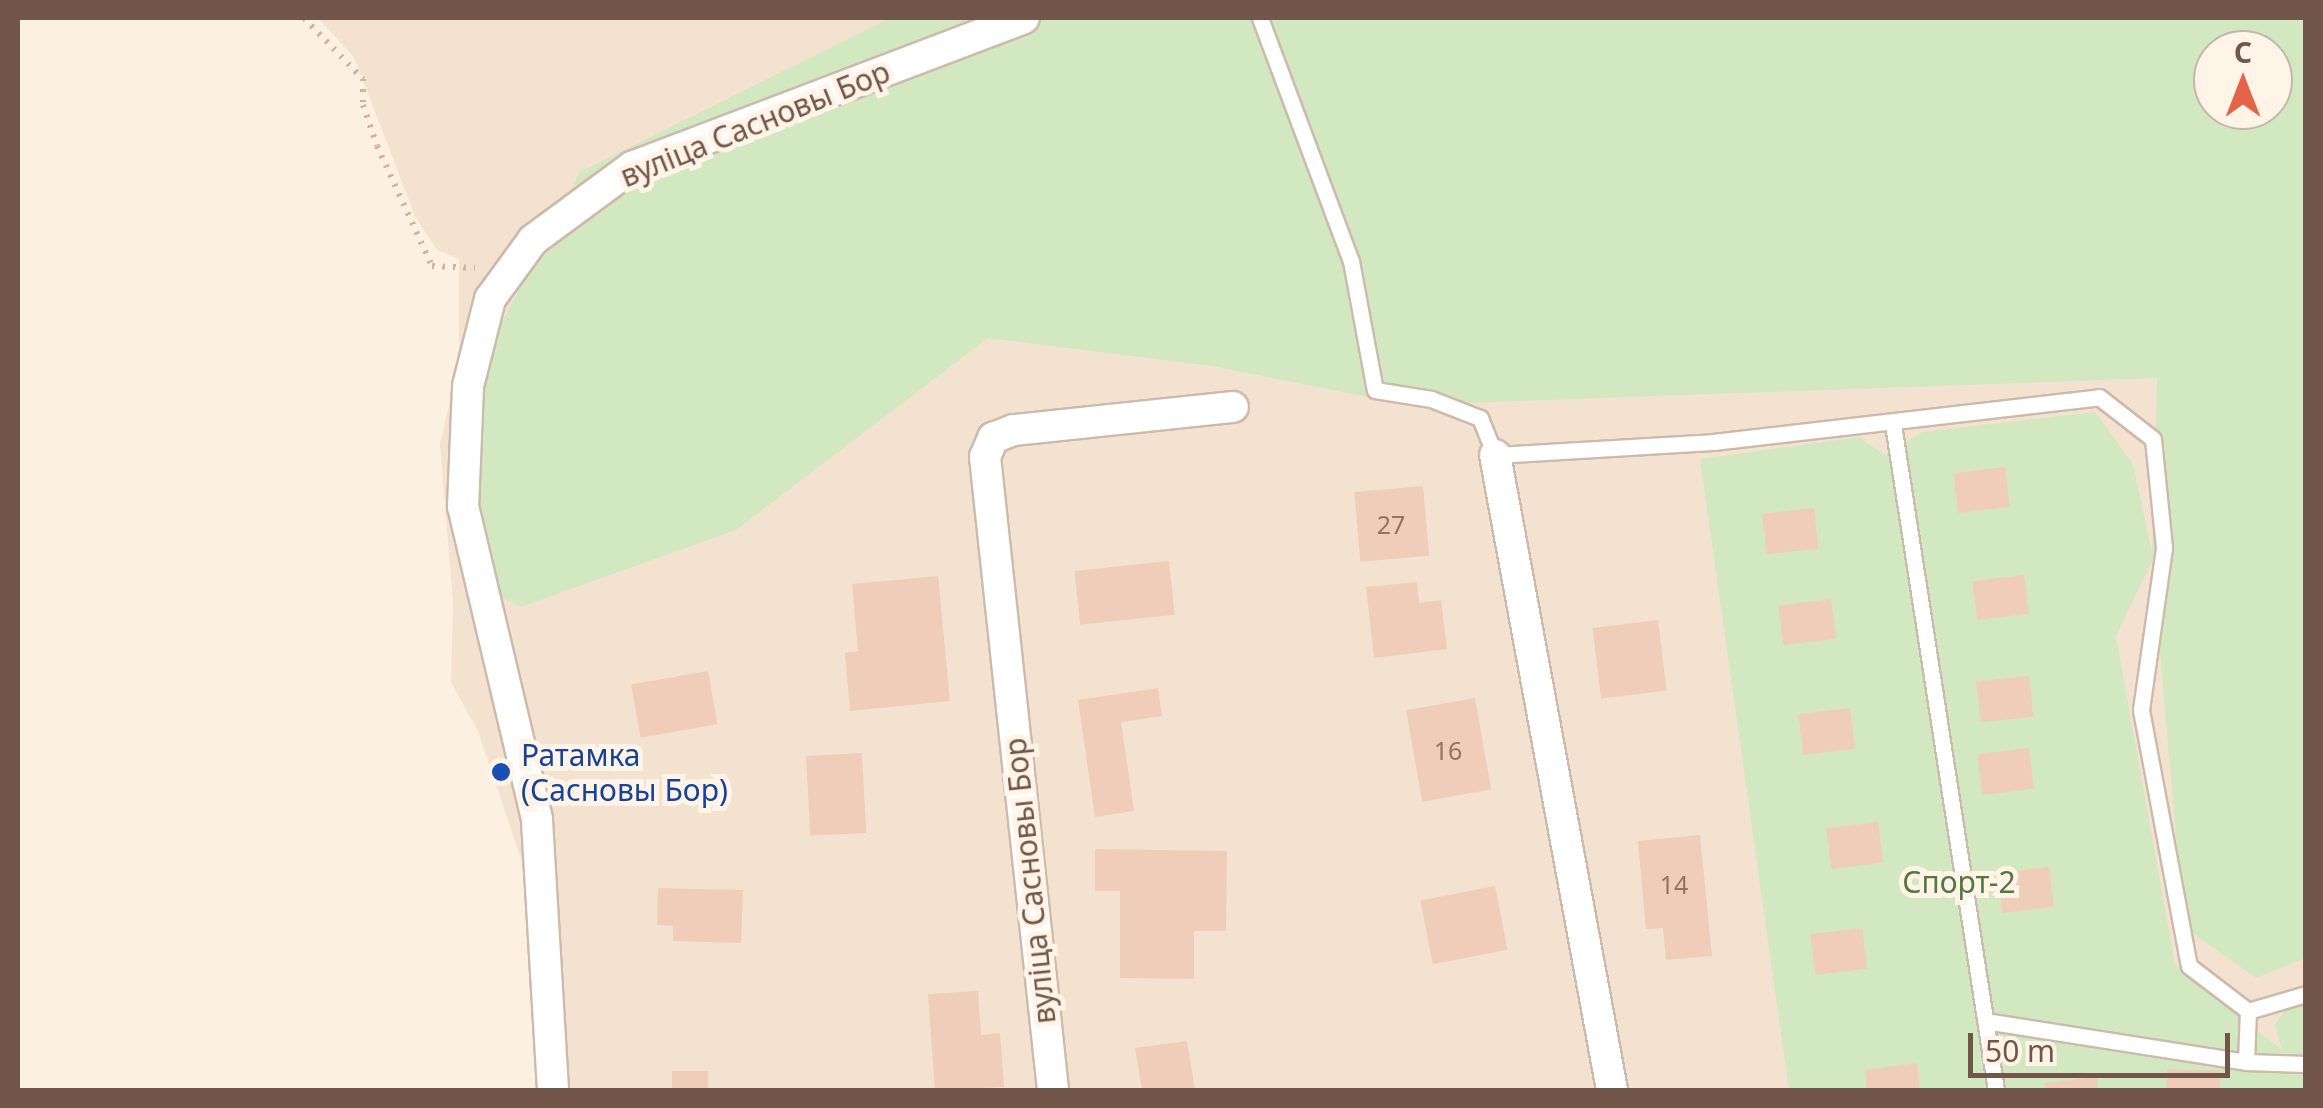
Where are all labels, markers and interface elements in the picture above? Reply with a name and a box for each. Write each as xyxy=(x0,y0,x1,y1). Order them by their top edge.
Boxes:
north arrow xyxy=(2193,30,2293,130)
text: С xyxy=(2234,33,2252,71)
street label: вуліца Сасновы Бор xyxy=(615,53,895,195)
house number: 27 xyxy=(1377,509,1405,539)
house number: 16 xyxy=(1434,735,1462,765)
street label: вуліца Сасновы Бор xyxy=(997,736,1063,1026)
place label: Ратамка (Сасновы Бор) xyxy=(521,737,728,808)
marker: Ратамка (Сасновы Бор) xyxy=(490,761,512,783)
park label: Спорт-2 xyxy=(1902,864,2016,900)
house number: 14 xyxy=(1660,869,1688,899)
scale bar xyxy=(1973,1013,2236,1075)
text: 50 m xyxy=(1985,1030,2055,1071)

